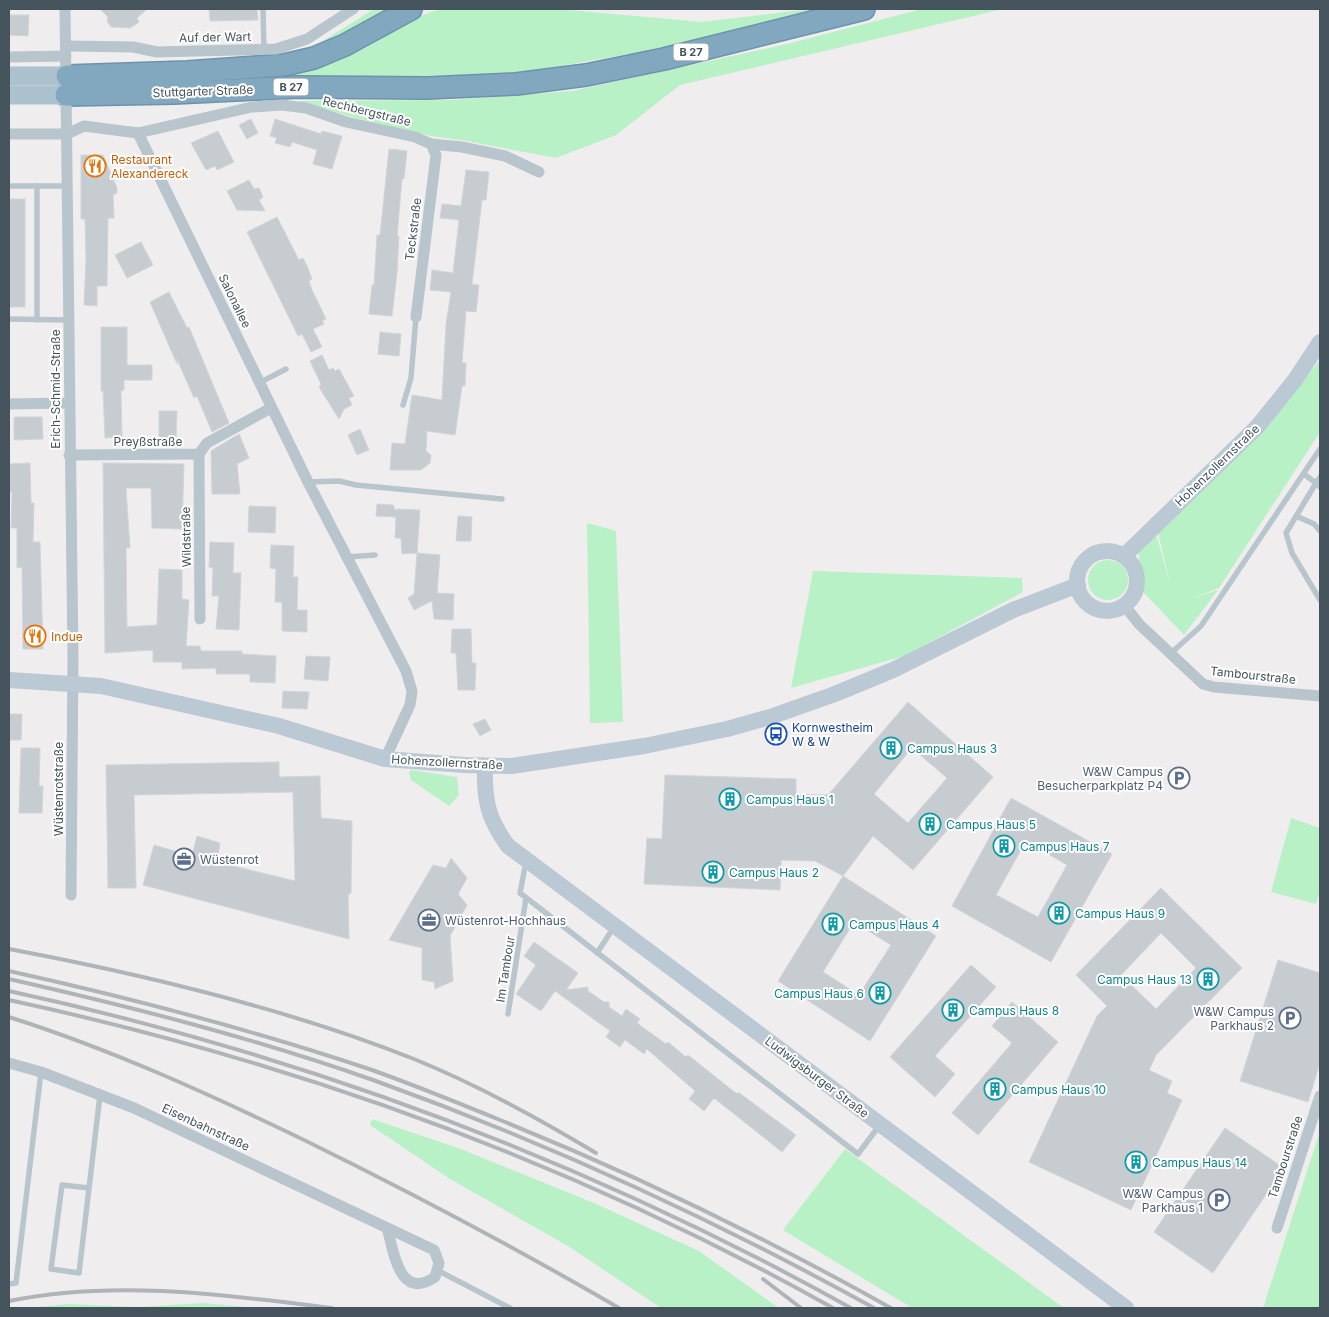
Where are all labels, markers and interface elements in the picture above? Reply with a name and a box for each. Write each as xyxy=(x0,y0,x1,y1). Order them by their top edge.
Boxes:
street label: Auf der Wart xyxy=(179,29,251,45)
road number: B 27 xyxy=(674,44,708,61)
road number: B 27 xyxy=(274,78,308,95)
street label: Stuttgarter Straße xyxy=(152,82,254,100)
street label: Rechbergstraße xyxy=(321,93,413,129)
place label: Restaurant Alexandereck xyxy=(111,152,189,181)
restaurant icon: Restaurant Alexandereck xyxy=(83,154,107,178)
street label: Teckstraße xyxy=(402,197,424,261)
street label: Salonallee xyxy=(216,272,254,330)
street label: Erich-Schmid-Straße xyxy=(48,329,63,449)
street label: Hohenzollernstraße xyxy=(1172,421,1262,509)
street label: Preyßstraße xyxy=(114,434,182,449)
street label: Wildstraße xyxy=(178,506,194,568)
restaurant icon: Indue xyxy=(23,624,47,648)
place label: Indue xyxy=(51,629,83,644)
street label: Tambourstraße xyxy=(1209,663,1297,687)
place label: Kornwestheim W & W xyxy=(792,720,873,749)
bus stop icon: Kornwestheim W & W xyxy=(764,722,788,746)
building icon: Campus Haus 3 xyxy=(879,736,903,760)
place label: Campus Haus 3 xyxy=(907,741,997,756)
street label: Wüstenrotstraße xyxy=(51,742,66,836)
street label: Hohenzollernstraße xyxy=(391,752,503,772)
place label: W&W Campus Besucherparkplatz P4 xyxy=(1037,764,1163,793)
parking icon: W&W Campus Besucherparkplatz P4 xyxy=(1167,766,1191,790)
building icon: Campus Haus 1 xyxy=(718,787,742,811)
place label: Campus Haus 1 xyxy=(746,792,834,807)
building icon: Campus Haus 5 xyxy=(918,812,942,836)
place label: Campus Haus 5 xyxy=(946,817,1036,832)
building icon: Campus Haus 7 xyxy=(992,834,1016,858)
place label: Campus Haus 7 xyxy=(1020,839,1110,854)
office icon: Wüstenrot xyxy=(172,847,196,871)
place label: Wüstenrot xyxy=(200,852,259,867)
building icon: Campus Haus 2 xyxy=(701,860,725,884)
place label: Campus Haus 2 xyxy=(729,865,819,880)
building icon: Campus Haus 9 xyxy=(1047,901,1071,925)
place label: Campus Haus 9 xyxy=(1075,906,1165,921)
office icon: Wüstenrot-Hochhaus xyxy=(417,908,441,932)
building icon: Campus Haus 4 xyxy=(821,912,845,936)
place label: Wüstenrot-Hochhaus xyxy=(445,913,566,928)
place label: Campus Haus 4 xyxy=(849,917,940,932)
street label: Im Tambour xyxy=(492,934,518,1003)
building icon: Campus Haus 13 xyxy=(1196,967,1220,991)
place label: Campus Haus 13 xyxy=(1097,972,1192,987)
building icon: Campus Haus 6 xyxy=(868,981,892,1005)
place label: Campus Haus 6 xyxy=(774,986,864,1001)
building icon: Campus Haus 8 xyxy=(941,998,965,1022)
place label: Campus Haus 8 xyxy=(969,1003,1059,1018)
place label: W&W Campus Parkhaus 2 xyxy=(1194,1004,1274,1033)
parking icon: W&W Campus Parkhaus 2 xyxy=(1278,1006,1302,1030)
street label: Ludwigsburger Straße xyxy=(762,1033,872,1121)
building icon: Campus Haus 10 xyxy=(983,1077,1007,1101)
place label: Campus Haus 10 xyxy=(1011,1082,1106,1097)
street label: Eisenbahnstraße xyxy=(160,1100,252,1154)
street label: Tambourstraße xyxy=(1265,1114,1305,1200)
building icon: Campus Haus 14 xyxy=(1124,1150,1148,1174)
place label: Campus Haus 14 xyxy=(1152,1155,1248,1170)
place label: W&W Campus Parkhaus 1 xyxy=(1123,1186,1203,1215)
parking icon: W&W Campus Parkhaus 1 xyxy=(1207,1188,1231,1212)

